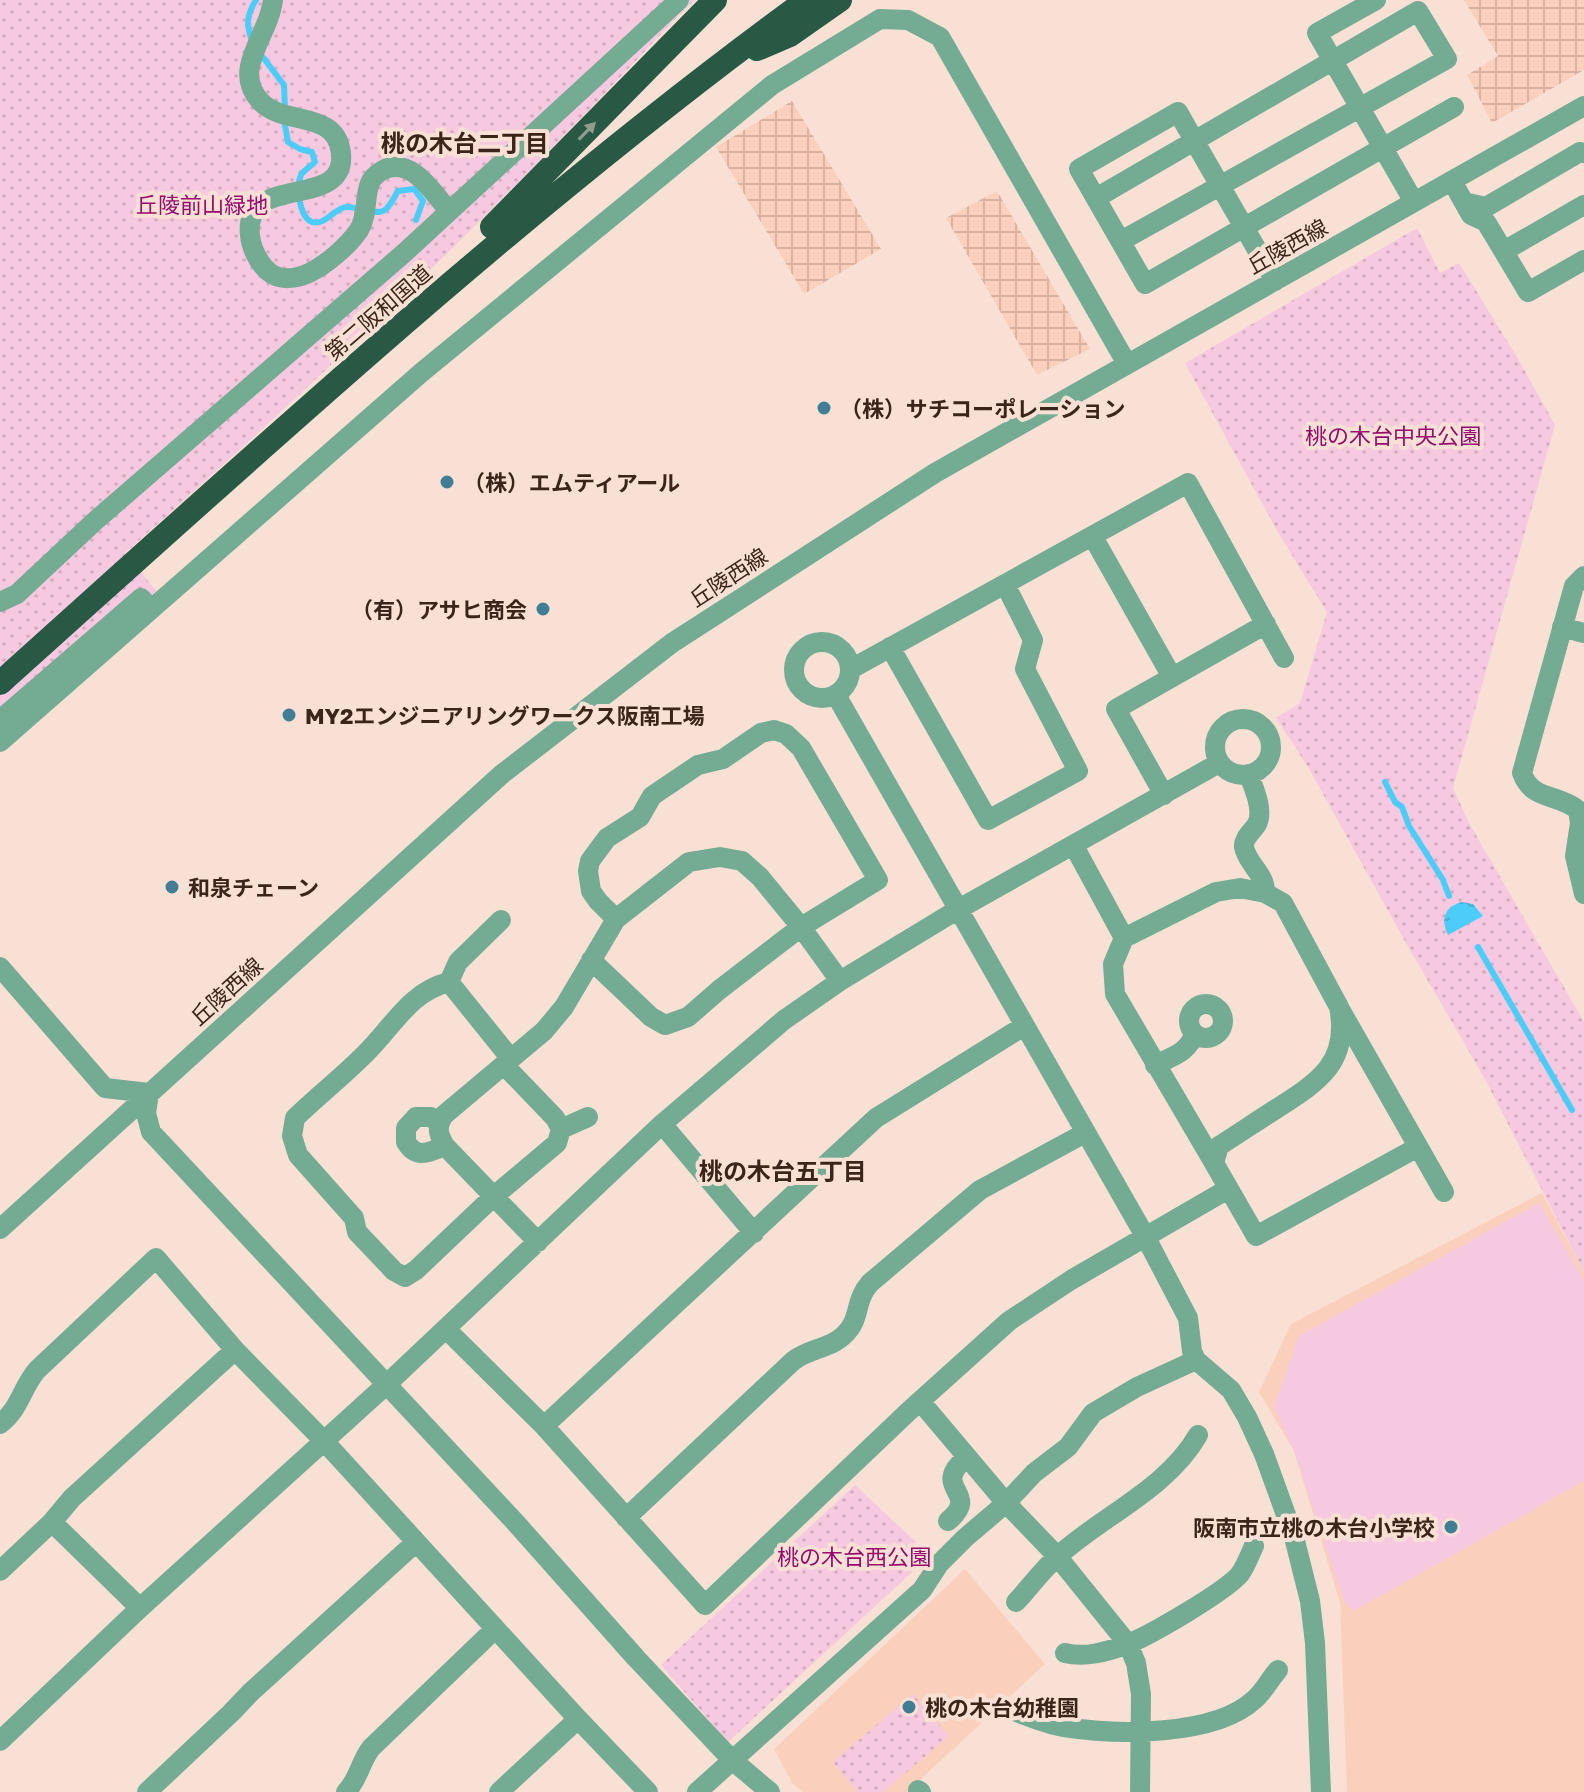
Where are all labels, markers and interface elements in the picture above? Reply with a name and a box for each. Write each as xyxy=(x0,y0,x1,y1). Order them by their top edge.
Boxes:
one-way arrow xyxy=(577,122,596,141)
district label: 桃の木台二丁目 xyxy=(381,128,549,157)
park label: 丘陵前山緑地 xyxy=(136,191,268,218)
street label: 丘陵西線 xyxy=(1242,213,1332,279)
street label: 第二阪和国道 xyxy=(319,259,437,365)
place label: （株）サチコーポレーション xyxy=(840,395,1126,422)
marker: （株）サチコーポレーション xyxy=(815,399,833,417)
park label: 桃の木台中央公園 xyxy=(1305,422,1481,449)
place label: （株）エムティアール xyxy=(463,469,680,496)
marker: （株）エムティアール xyxy=(438,473,456,491)
street label: 丘陵西線 xyxy=(684,542,772,612)
place label: （有）アサヒ商会 xyxy=(351,596,527,623)
marker: （有）アサヒ商会 xyxy=(534,600,552,618)
place label: MY2エンジニアリングワークス阪南工場 xyxy=(305,702,705,729)
marker: MY2エンジニアリングワークス阪南工場 xyxy=(280,706,298,724)
place label: 和泉チェーン xyxy=(188,874,319,901)
marker: 和泉チェーン xyxy=(163,878,181,896)
street label: 丘陵西線 xyxy=(184,952,268,1030)
district label: 桃の木台五丁目 xyxy=(699,1156,867,1185)
place label: 阪南市立桃の木台小学校 xyxy=(1193,1514,1435,1541)
marker: 阪南市立桃の木台小学校 xyxy=(1442,1518,1460,1536)
park label: 桃の木台西公園 xyxy=(777,1543,931,1570)
place label: 桃の木台幼稚園 xyxy=(925,1694,1079,1721)
marker: 桃の木台幼稚園 xyxy=(900,1698,918,1716)

